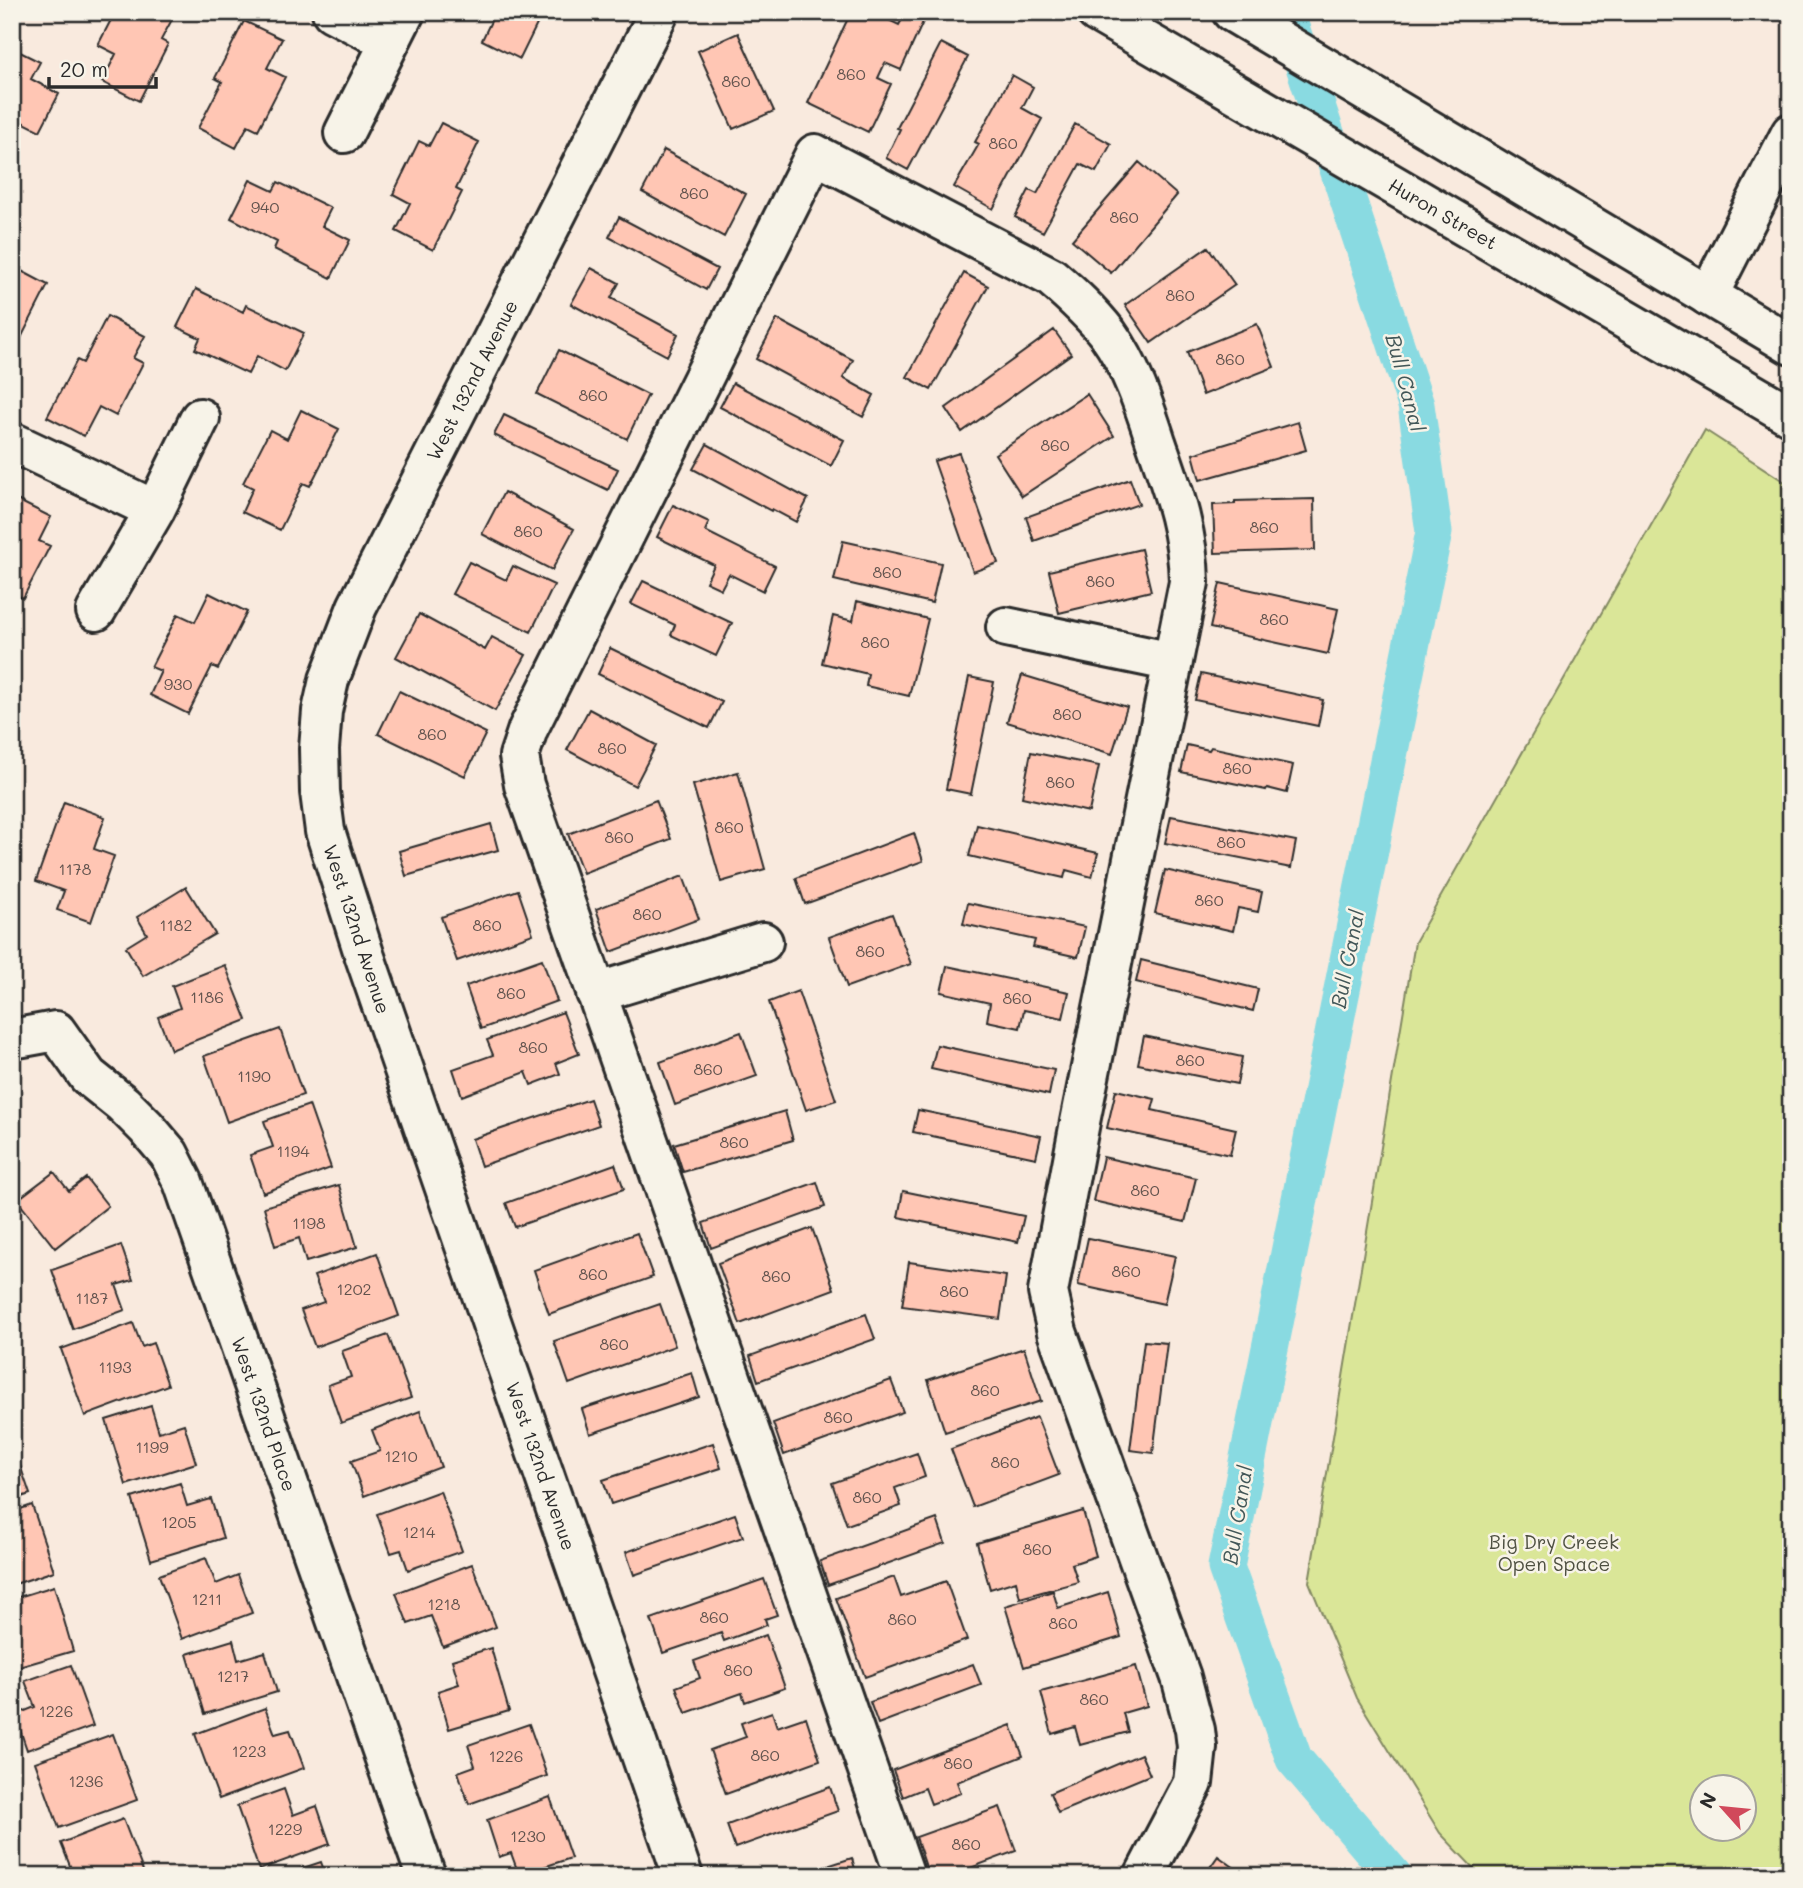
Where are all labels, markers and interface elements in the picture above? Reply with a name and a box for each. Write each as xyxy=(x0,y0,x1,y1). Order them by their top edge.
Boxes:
scale bar xyxy=(49,46,156,90)
text: 20 m xyxy=(60,55,108,82)
house number: 860 xyxy=(836,63,866,84)
house number: 860 xyxy=(721,70,751,91)
house number: 860 xyxy=(988,132,1018,153)
street label: Huron Street xyxy=(1384,172,1502,255)
house number: 860 xyxy=(679,182,709,203)
house number: 940 xyxy=(251,196,279,217)
house number: 860 xyxy=(1109,206,1139,227)
house number: 860 xyxy=(1165,284,1195,305)
street label: West 132nd Avenue xyxy=(420,295,523,464)
water label: Bull Canal xyxy=(1380,331,1433,435)
house number: 860 xyxy=(1215,348,1245,369)
house number: 860 xyxy=(578,384,608,405)
house number: 860 xyxy=(1040,434,1070,455)
house number: 860 xyxy=(1249,516,1279,537)
house number: 860 xyxy=(513,520,543,541)
house number: 860 xyxy=(872,561,902,582)
house number: 860 xyxy=(1085,570,1115,591)
house number: 860 xyxy=(1259,608,1289,629)
house number: 860 xyxy=(860,631,890,652)
house number: 930 xyxy=(164,673,192,694)
house number: 860 xyxy=(1052,703,1082,724)
house number: 860 xyxy=(417,723,447,744)
house number: 860 xyxy=(597,737,627,758)
house number: 860 xyxy=(1222,757,1252,778)
house number: 860 xyxy=(1045,771,1075,792)
house number: 860 xyxy=(714,816,744,837)
house number: 860 xyxy=(604,826,634,847)
house number: 860 xyxy=(1216,831,1246,852)
street label: West 132nd Avenue xyxy=(318,841,397,1017)
house number: 1178 xyxy=(59,858,92,879)
house number: 860 xyxy=(1194,889,1224,910)
house number: 860 xyxy=(632,903,662,924)
water label: Bull Canal xyxy=(1324,906,1369,1010)
house number: 1182 xyxy=(160,914,192,935)
house number: 860 xyxy=(472,914,502,935)
house number: 860 xyxy=(855,940,885,961)
house number: 860 xyxy=(496,982,526,1003)
house number: 1186 xyxy=(190,986,224,1007)
house number: 860 xyxy=(1002,987,1032,1008)
house number: 860 xyxy=(518,1036,548,1057)
house number: 860 xyxy=(1175,1049,1205,1070)
house number: 860 xyxy=(693,1058,723,1079)
house number: 1190 xyxy=(237,1065,271,1086)
house number: 860 xyxy=(719,1131,749,1152)
house number: 1194 xyxy=(276,1140,310,1161)
house number: 860 xyxy=(1130,1179,1160,1200)
house number: 1198 xyxy=(292,1212,326,1233)
house number: 860 xyxy=(1111,1260,1141,1281)
house number: 860 xyxy=(578,1263,608,1284)
house number: 860 xyxy=(761,1265,791,1286)
house number: 1202 xyxy=(337,1278,371,1299)
house number: 860 xyxy=(939,1280,969,1301)
house number: 1187 xyxy=(76,1287,109,1308)
street label: West 132nd Place xyxy=(226,1333,303,1495)
house number: 860 xyxy=(599,1333,629,1354)
house number: 1193 xyxy=(98,1356,132,1377)
street label: West 132nd Avenue xyxy=(501,1378,582,1553)
house number: 860 xyxy=(970,1379,1000,1400)
house number: 860 xyxy=(823,1406,853,1427)
house number: 1199 xyxy=(135,1436,169,1457)
house number: 1210 xyxy=(384,1445,418,1466)
house number: 860 xyxy=(990,1451,1020,1472)
water label: Bull Canal xyxy=(1215,1463,1258,1566)
house number: 860 xyxy=(852,1486,882,1507)
house number: 1205 xyxy=(161,1511,197,1532)
house number: 1214 xyxy=(403,1521,436,1542)
park label: Big Dry Creek Open Space xyxy=(1489,1529,1619,1576)
house number: 860 xyxy=(1022,1538,1052,1559)
house number: 1211 xyxy=(192,1588,222,1609)
house number: 1218 xyxy=(428,1593,461,1614)
house number: 860 xyxy=(699,1606,729,1627)
house number: 860 xyxy=(887,1608,917,1629)
house number: 860 xyxy=(1048,1612,1078,1633)
house number: 860 xyxy=(723,1659,753,1680)
house number: 1217 xyxy=(217,1665,249,1686)
house number: 860 xyxy=(1079,1688,1109,1709)
house number: 1226 xyxy=(39,1700,73,1721)
house number: 1223 xyxy=(232,1740,266,1761)
house number: 860 xyxy=(750,1744,780,1765)
house number: 1226 xyxy=(489,1745,523,1766)
house number: 860 xyxy=(943,1752,973,1773)
house number: 1236 xyxy=(68,1770,104,1791)
north arrow xyxy=(1688,1772,1758,1842)
text: N xyxy=(1693,1788,1722,1812)
house number: 1229 xyxy=(268,1818,302,1839)
house number: 1230 xyxy=(510,1825,546,1846)
house number: 860 xyxy=(951,1833,981,1854)

